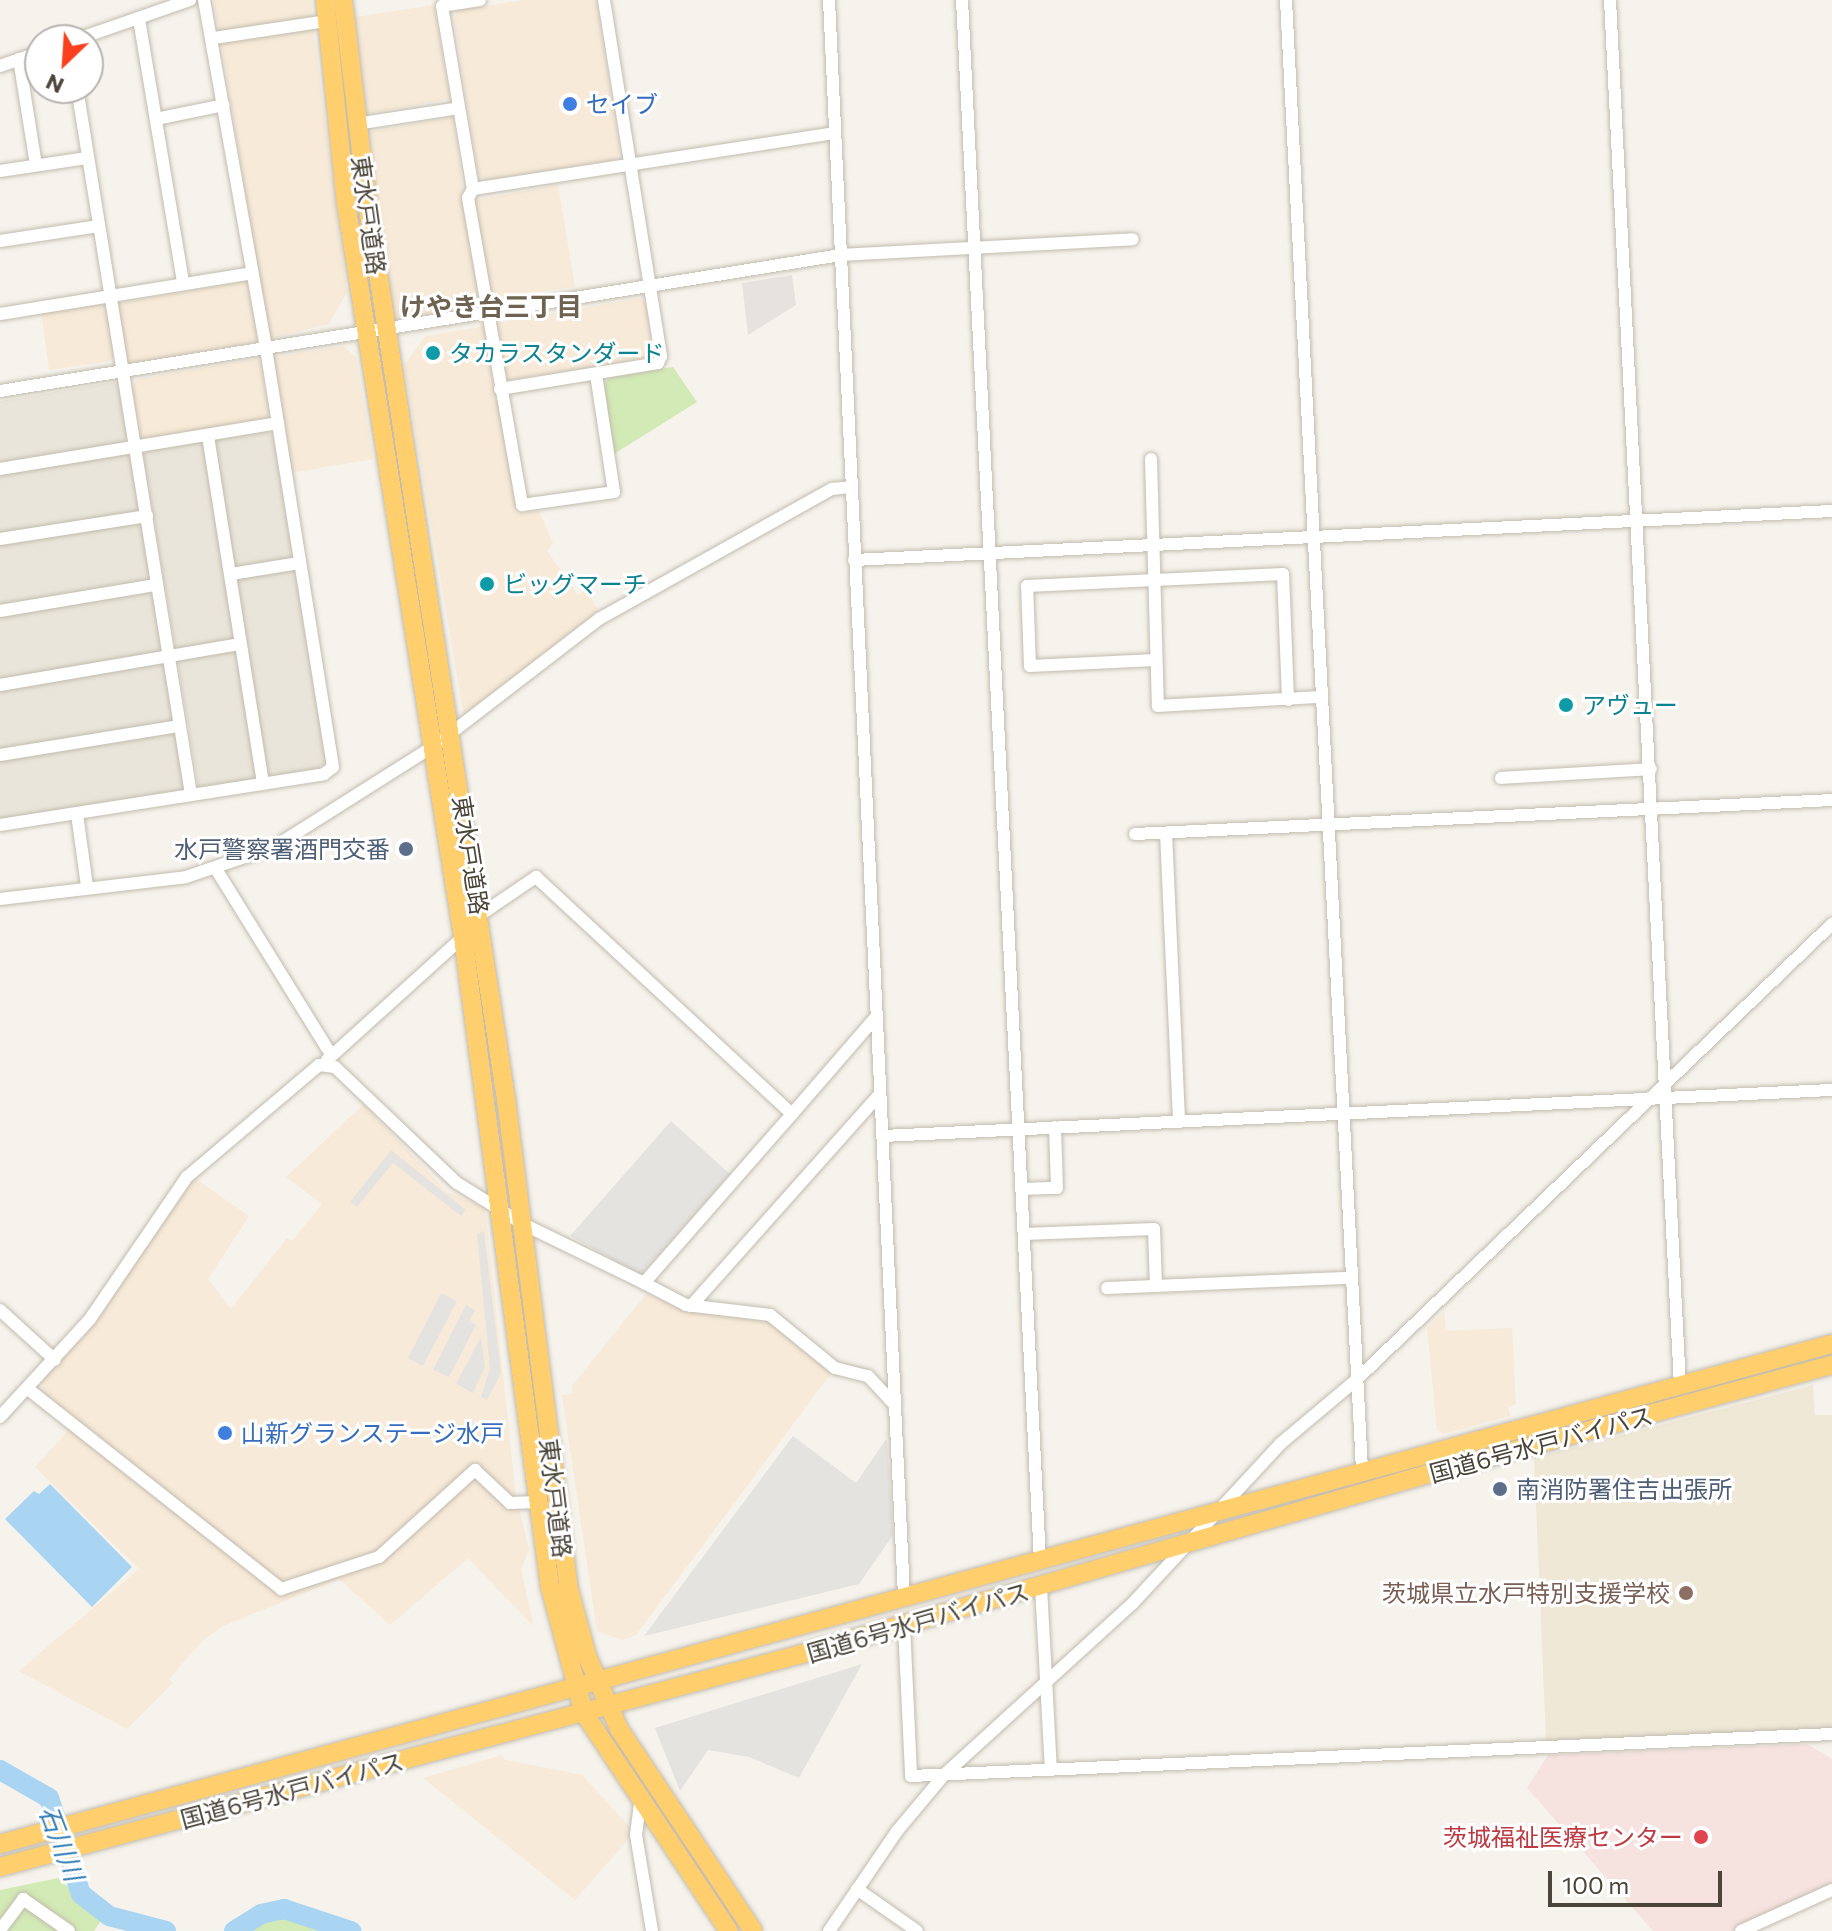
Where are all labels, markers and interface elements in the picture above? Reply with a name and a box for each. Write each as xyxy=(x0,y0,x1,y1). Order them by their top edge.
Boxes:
north arrow xyxy=(24,24,104,104)
text: N xyxy=(41,69,68,100)
place label: セイブ xyxy=(586,90,658,118)
marker: セイブ xyxy=(561,95,579,113)
street label: 東水戸道路 xyxy=(346,154,392,276)
district label: けやき台三丁目 xyxy=(400,290,582,322)
place label: タカラスタンダード xyxy=(449,339,665,367)
marker: タカラスタンダード xyxy=(424,344,442,362)
place label: ビッグマーチ xyxy=(503,570,647,598)
marker: ビッグマーチ xyxy=(478,575,496,593)
place label: アヴュー xyxy=(1582,691,1678,719)
marker: アヴュー xyxy=(1557,696,1575,714)
street label: 東水戸道路 xyxy=(447,793,495,917)
place label: 水戸警察署酒門交番 xyxy=(174,835,390,863)
marker: 水戸警察署酒門交番 xyxy=(397,840,415,858)
street label: 国道6号水戸バイパス xyxy=(1426,1400,1656,1488)
place label: 山新グランステージ水戸 xyxy=(241,1419,505,1447)
marker: 山新グランステージ水戸 xyxy=(216,1424,234,1442)
street label: 東水戸道路 xyxy=(534,1437,578,1559)
place label: 南消防署住吉出張所 xyxy=(1516,1475,1732,1503)
marker: 南消防署住吉出張所 xyxy=(1491,1480,1509,1498)
street label: 国道6号水戸バイパス xyxy=(803,1576,1033,1668)
place label: 茨城県立水戸特別支援学校 xyxy=(1382,1579,1670,1607)
marker: 茨城県立水戸特別支援学校 xyxy=(1677,1584,1695,1602)
street label: 国道6号水戸バイパス xyxy=(177,1746,407,1834)
water label: 石川川 xyxy=(33,1801,91,1885)
place label: 茨城福祉医療センター xyxy=(1443,1823,1683,1851)
marker: 茨城福祉医療センター xyxy=(1690,1826,1712,1848)
scale bar xyxy=(1552,1855,1726,1905)
text: 100 m xyxy=(1562,1870,1629,1899)

